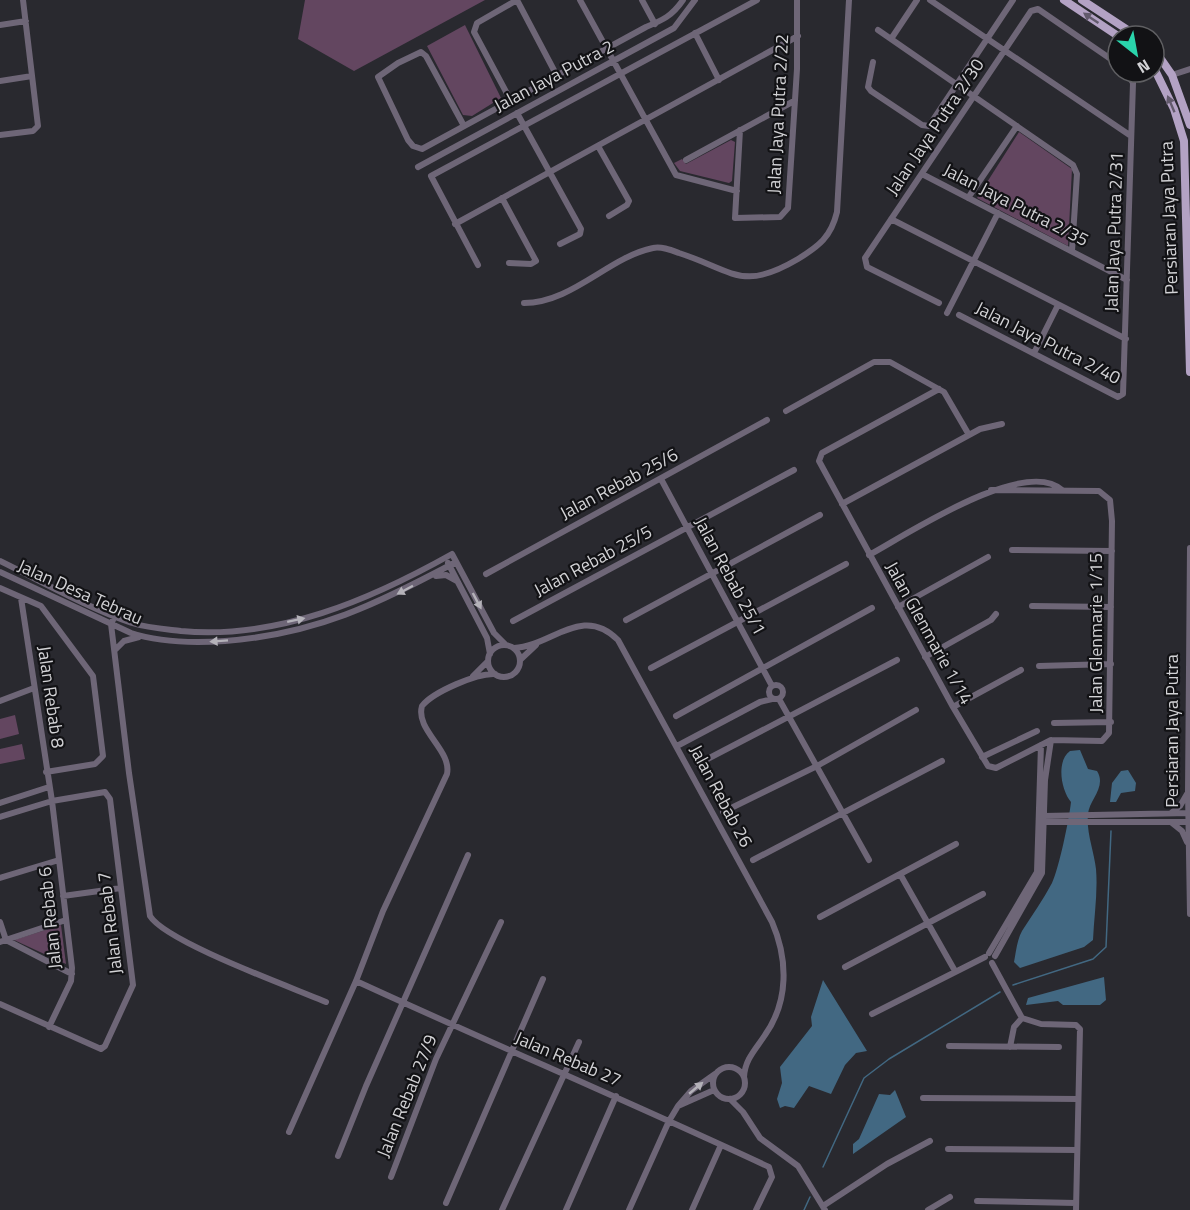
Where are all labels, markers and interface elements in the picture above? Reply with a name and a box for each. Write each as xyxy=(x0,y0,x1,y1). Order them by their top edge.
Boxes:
one-way arrow xyxy=(1083,12,1099,24)
north arrow xyxy=(1106,24,1166,84)
street label: Jalan Jaya Putra 2 xyxy=(489,33,619,119)
street label: Jalan Jaya Putra 2/22 xyxy=(760,33,795,195)
street label: Jalan Jaya Putra 2/30 xyxy=(879,53,991,201)
text: N xyxy=(1133,54,1155,80)
one-way arrow xyxy=(1166,94,1176,112)
street label: Persiaran Jaya Putra xyxy=(1152,141,1185,295)
street label: Jalan Jaya Putra 2/31 xyxy=(1097,152,1130,312)
street label: Jalan Jaya Putra 2/35 xyxy=(939,156,1094,253)
street label: Jalan Jaya Putra 2/40 xyxy=(971,294,1126,391)
street label: Jalan Rebab 25/6 xyxy=(555,441,683,526)
street label: Jalan Rebab 25/1 xyxy=(688,512,773,640)
street label: Jalan Rebab 25/5 xyxy=(529,518,657,603)
street label: Jalan Desa Tebrau xyxy=(13,552,147,631)
street label: Jalan Glenmarie 1/15 xyxy=(1082,553,1109,713)
street label: Jalan Glenmarie 1/14 xyxy=(879,556,980,709)
one-way arrow xyxy=(396,585,413,595)
one-way arrow xyxy=(472,593,482,610)
one-way arrow xyxy=(287,615,306,624)
one-way arrow xyxy=(209,637,228,646)
street label: Jalan Rebab 8 xyxy=(31,644,72,750)
street label: Persiaran Jaya Putra xyxy=(1158,654,1185,808)
street label: Jalan Rebab 26 xyxy=(683,739,760,852)
street label: Jalan Rebab 6 xyxy=(31,865,68,971)
street label: Jalan Rebab 7 xyxy=(90,870,129,976)
street label: Jalan Rebab 27 xyxy=(511,1024,626,1093)
street label: Jalan Rebab 27/9 xyxy=(370,1030,444,1161)
one-way arrow xyxy=(688,1081,704,1094)

